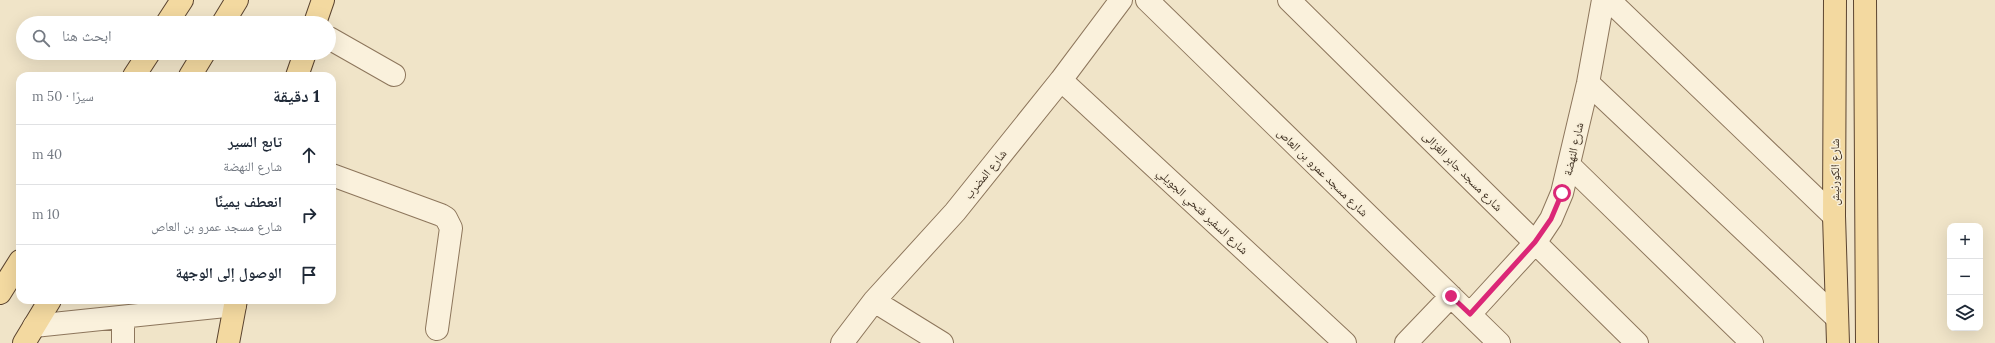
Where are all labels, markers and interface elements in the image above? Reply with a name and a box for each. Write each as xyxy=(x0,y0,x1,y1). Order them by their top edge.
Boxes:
search box xyxy=(16,16,336,60)
text: ابحث هنا xyxy=(62,26,112,45)
icon: search xyxy=(30,27,52,49)
text: 1 دقيقة xyxy=(273,85,320,107)
text: سيرًا · 50 m xyxy=(32,88,94,105)
street label: شارع النهضة xyxy=(1560,121,1587,177)
street label: شارع مسجد عمرو بن العاص xyxy=(1274,125,1372,220)
street label: شارع مسجد جابر الغزالى xyxy=(1419,128,1506,215)
text: تابع السير xyxy=(228,132,282,151)
street label: شارع الكورنيش xyxy=(1827,138,1843,205)
icon: ahead xyxy=(298,144,320,166)
text: 40 m xyxy=(32,146,62,163)
street label: شارع المضرب xyxy=(960,146,1010,203)
text: شارع النهضة xyxy=(223,158,282,175)
street label: شارع السفير فتحي الجويلي xyxy=(1152,165,1252,259)
route start xyxy=(1553,184,1571,202)
text: انعطف يمينًا xyxy=(214,192,282,211)
icon: right xyxy=(298,204,320,226)
text: 10 m xyxy=(32,206,60,223)
text: شارع مسجد عمرو بن العاص xyxy=(151,218,282,235)
map controls xyxy=(1947,223,1983,331)
button: + xyxy=(1947,223,1983,259)
button: − xyxy=(1947,259,1983,295)
text: الوصول إلى الوجهة xyxy=(175,263,282,282)
icon: arrive xyxy=(298,264,320,286)
route end xyxy=(1442,287,1460,305)
button: layers xyxy=(1947,295,1983,331)

